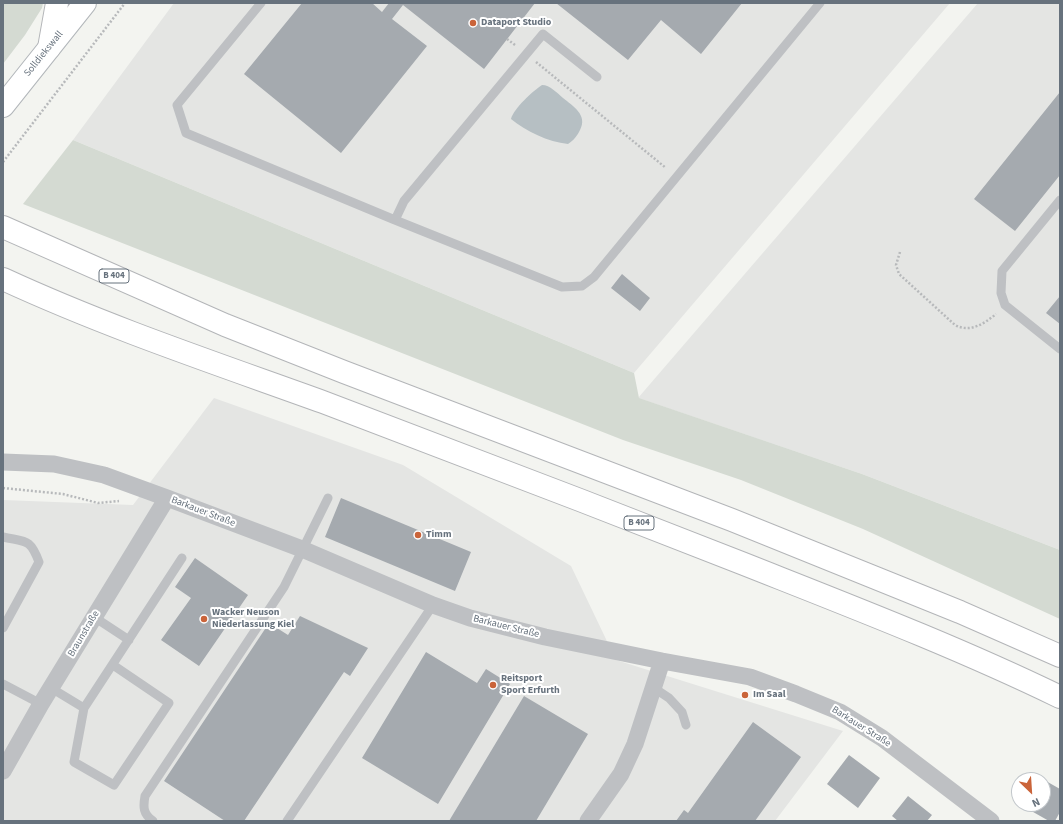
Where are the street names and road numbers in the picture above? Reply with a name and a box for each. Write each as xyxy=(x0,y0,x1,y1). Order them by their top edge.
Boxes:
street label: Solldiekswall xyxy=(22,29,66,79)
road number: B 404 xyxy=(99,269,129,283)
street label: Barkauer Straße xyxy=(169,494,237,530)
road number: B 404 xyxy=(624,516,654,530)
street label: Braunstraße xyxy=(66,609,102,659)
street label: Barkauer Straße xyxy=(472,613,540,641)
street label: Barkauer Straße xyxy=(829,704,893,750)

